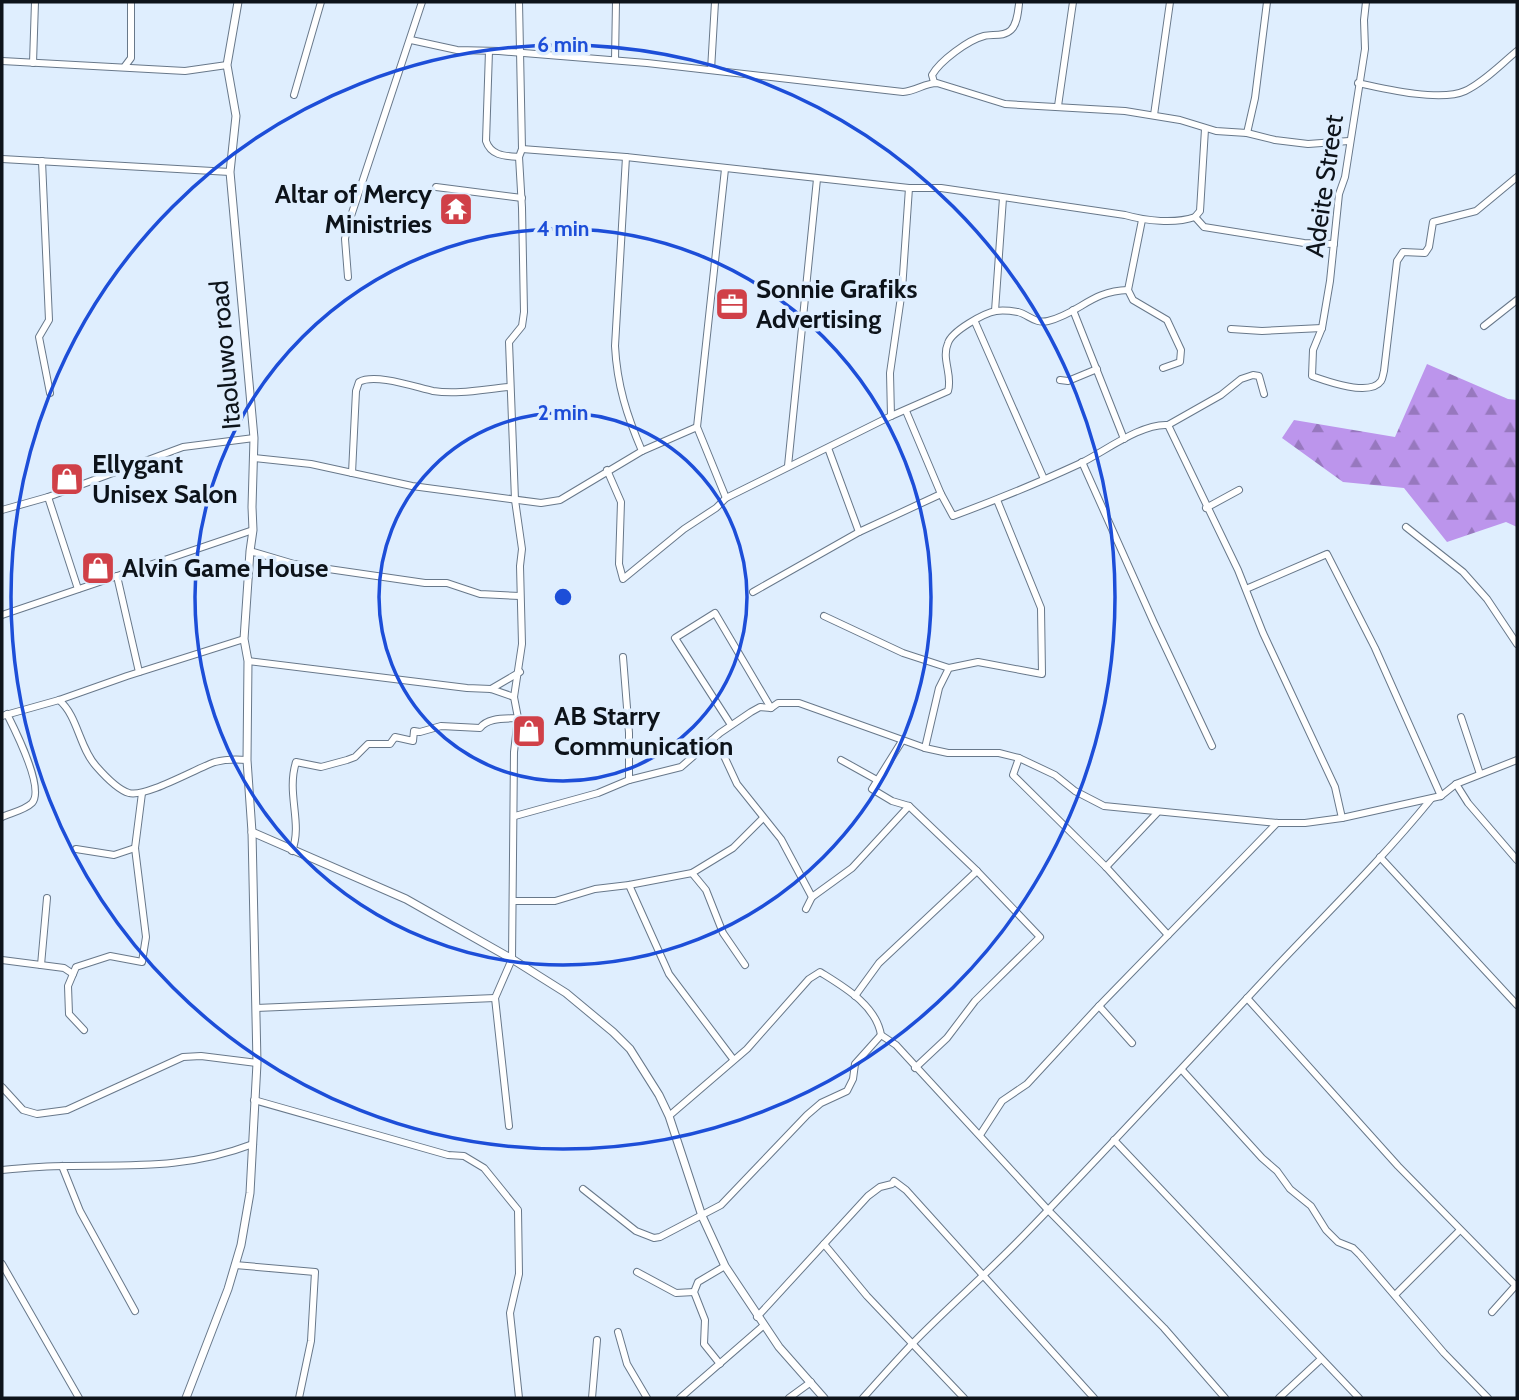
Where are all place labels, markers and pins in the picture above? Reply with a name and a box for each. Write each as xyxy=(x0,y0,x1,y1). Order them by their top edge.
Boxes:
place label: Altar of Mercy Ministries xyxy=(275,178,432,240)
temple icon: Altar of Mercy Ministries xyxy=(437,190,475,228)
place label: Sonnie Grafiks Advertising xyxy=(756,273,917,335)
office icon: Sonnie Grafiks Advertising xyxy=(713,285,751,323)
place label: Ellygant Unisex Salon xyxy=(92,448,238,510)
shop icon: Ellygant Unisex Salon xyxy=(48,460,86,498)
shop icon: Alvin Game House xyxy=(79,549,117,587)
place label: Alvin Game House xyxy=(122,552,328,584)
centre of rings xyxy=(551,585,575,609)
place label: AB Starry Communication xyxy=(554,700,733,762)
shop icon: AB Starry Communication xyxy=(510,712,548,750)

